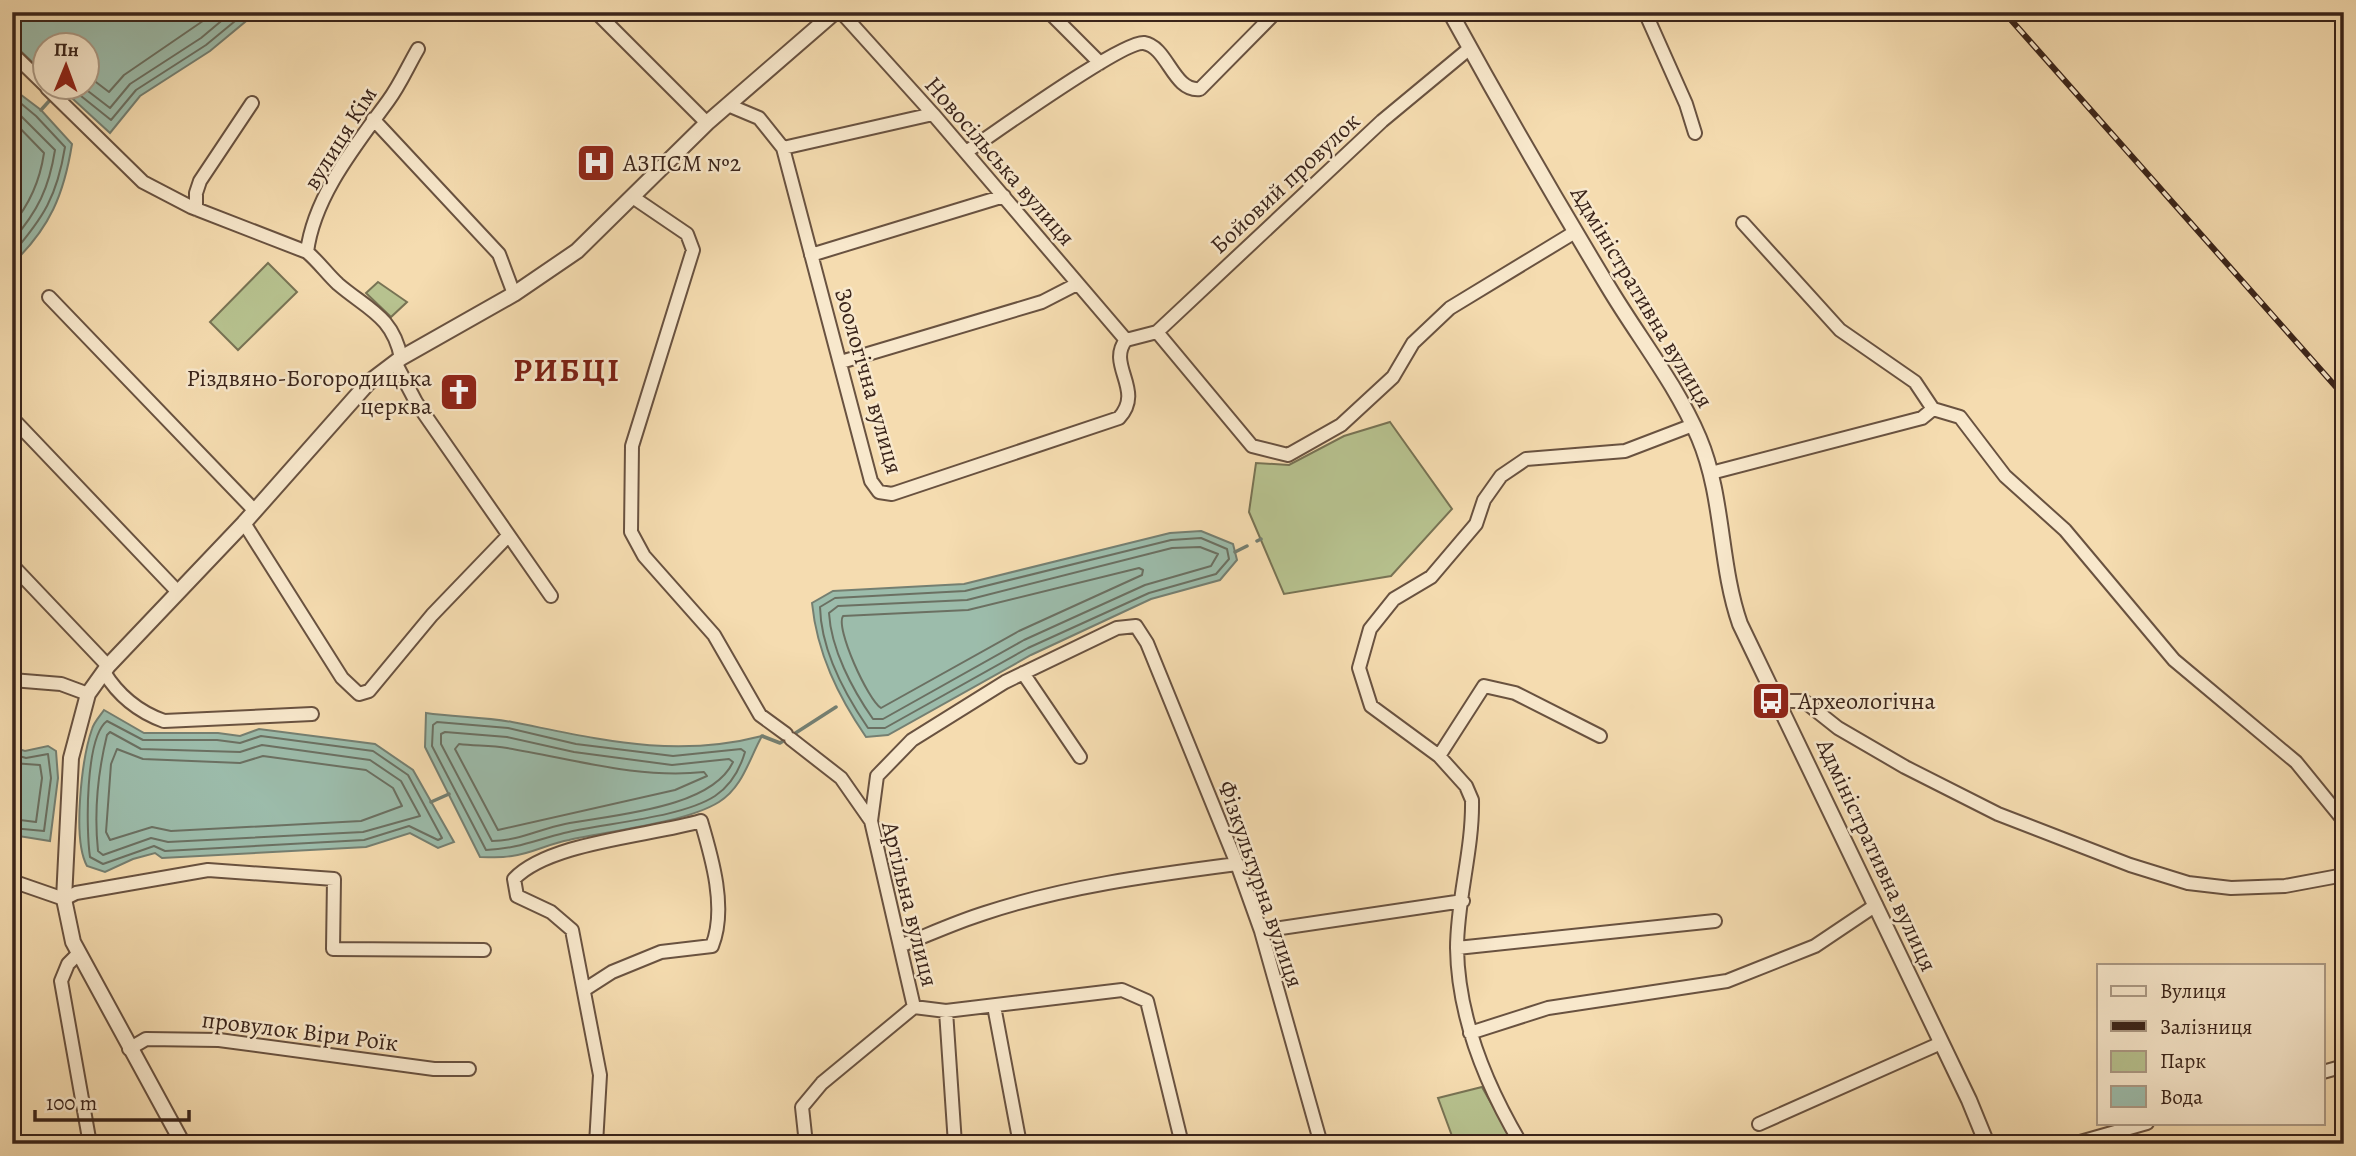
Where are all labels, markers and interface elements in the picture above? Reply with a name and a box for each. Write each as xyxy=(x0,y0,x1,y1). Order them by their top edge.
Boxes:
north arrow xyxy=(32,32,102,102)
text: Пн xyxy=(54,37,79,63)
street label: Новосільська вулиця xyxy=(917,69,1083,253)
street label: вулиця Кім xyxy=(296,80,384,196)
street label: Бойовий провулок xyxy=(1203,105,1367,261)
hospital icon: АЗПСМ №2 xyxy=(575,142,617,184)
place label: АЗПСМ №2 xyxy=(622,147,741,179)
street label: Адміністративна вулиця xyxy=(1563,179,1721,414)
street label: Зоологічна вулиця xyxy=(827,284,911,478)
district label: РИБЦІ xyxy=(513,348,621,392)
place label: Різдвяно-Богородицька церква xyxy=(187,362,432,422)
church icon: Різдвяно-Богородицька церква xyxy=(438,371,480,413)
bus stop icon: Археологічна xyxy=(1750,680,1792,722)
place label: Археологічна xyxy=(1797,685,1935,717)
street label: Адміністративна вулиця xyxy=(1809,733,1945,977)
street label: Фізкультурна вулиця xyxy=(1211,776,1311,992)
street label: Артільна вулиця xyxy=(874,817,946,990)
legend xyxy=(2097,964,2324,1124)
text: Вулиця xyxy=(2160,977,2226,1005)
street label: провулок Віри Роїк xyxy=(200,1003,400,1059)
text: Залізниця xyxy=(2160,1013,2252,1041)
text: Парк xyxy=(2160,1047,2206,1075)
scale bar xyxy=(35,1079,189,1123)
text: Вода xyxy=(2160,1083,2203,1111)
text: 100 m xyxy=(46,1089,97,1117)

